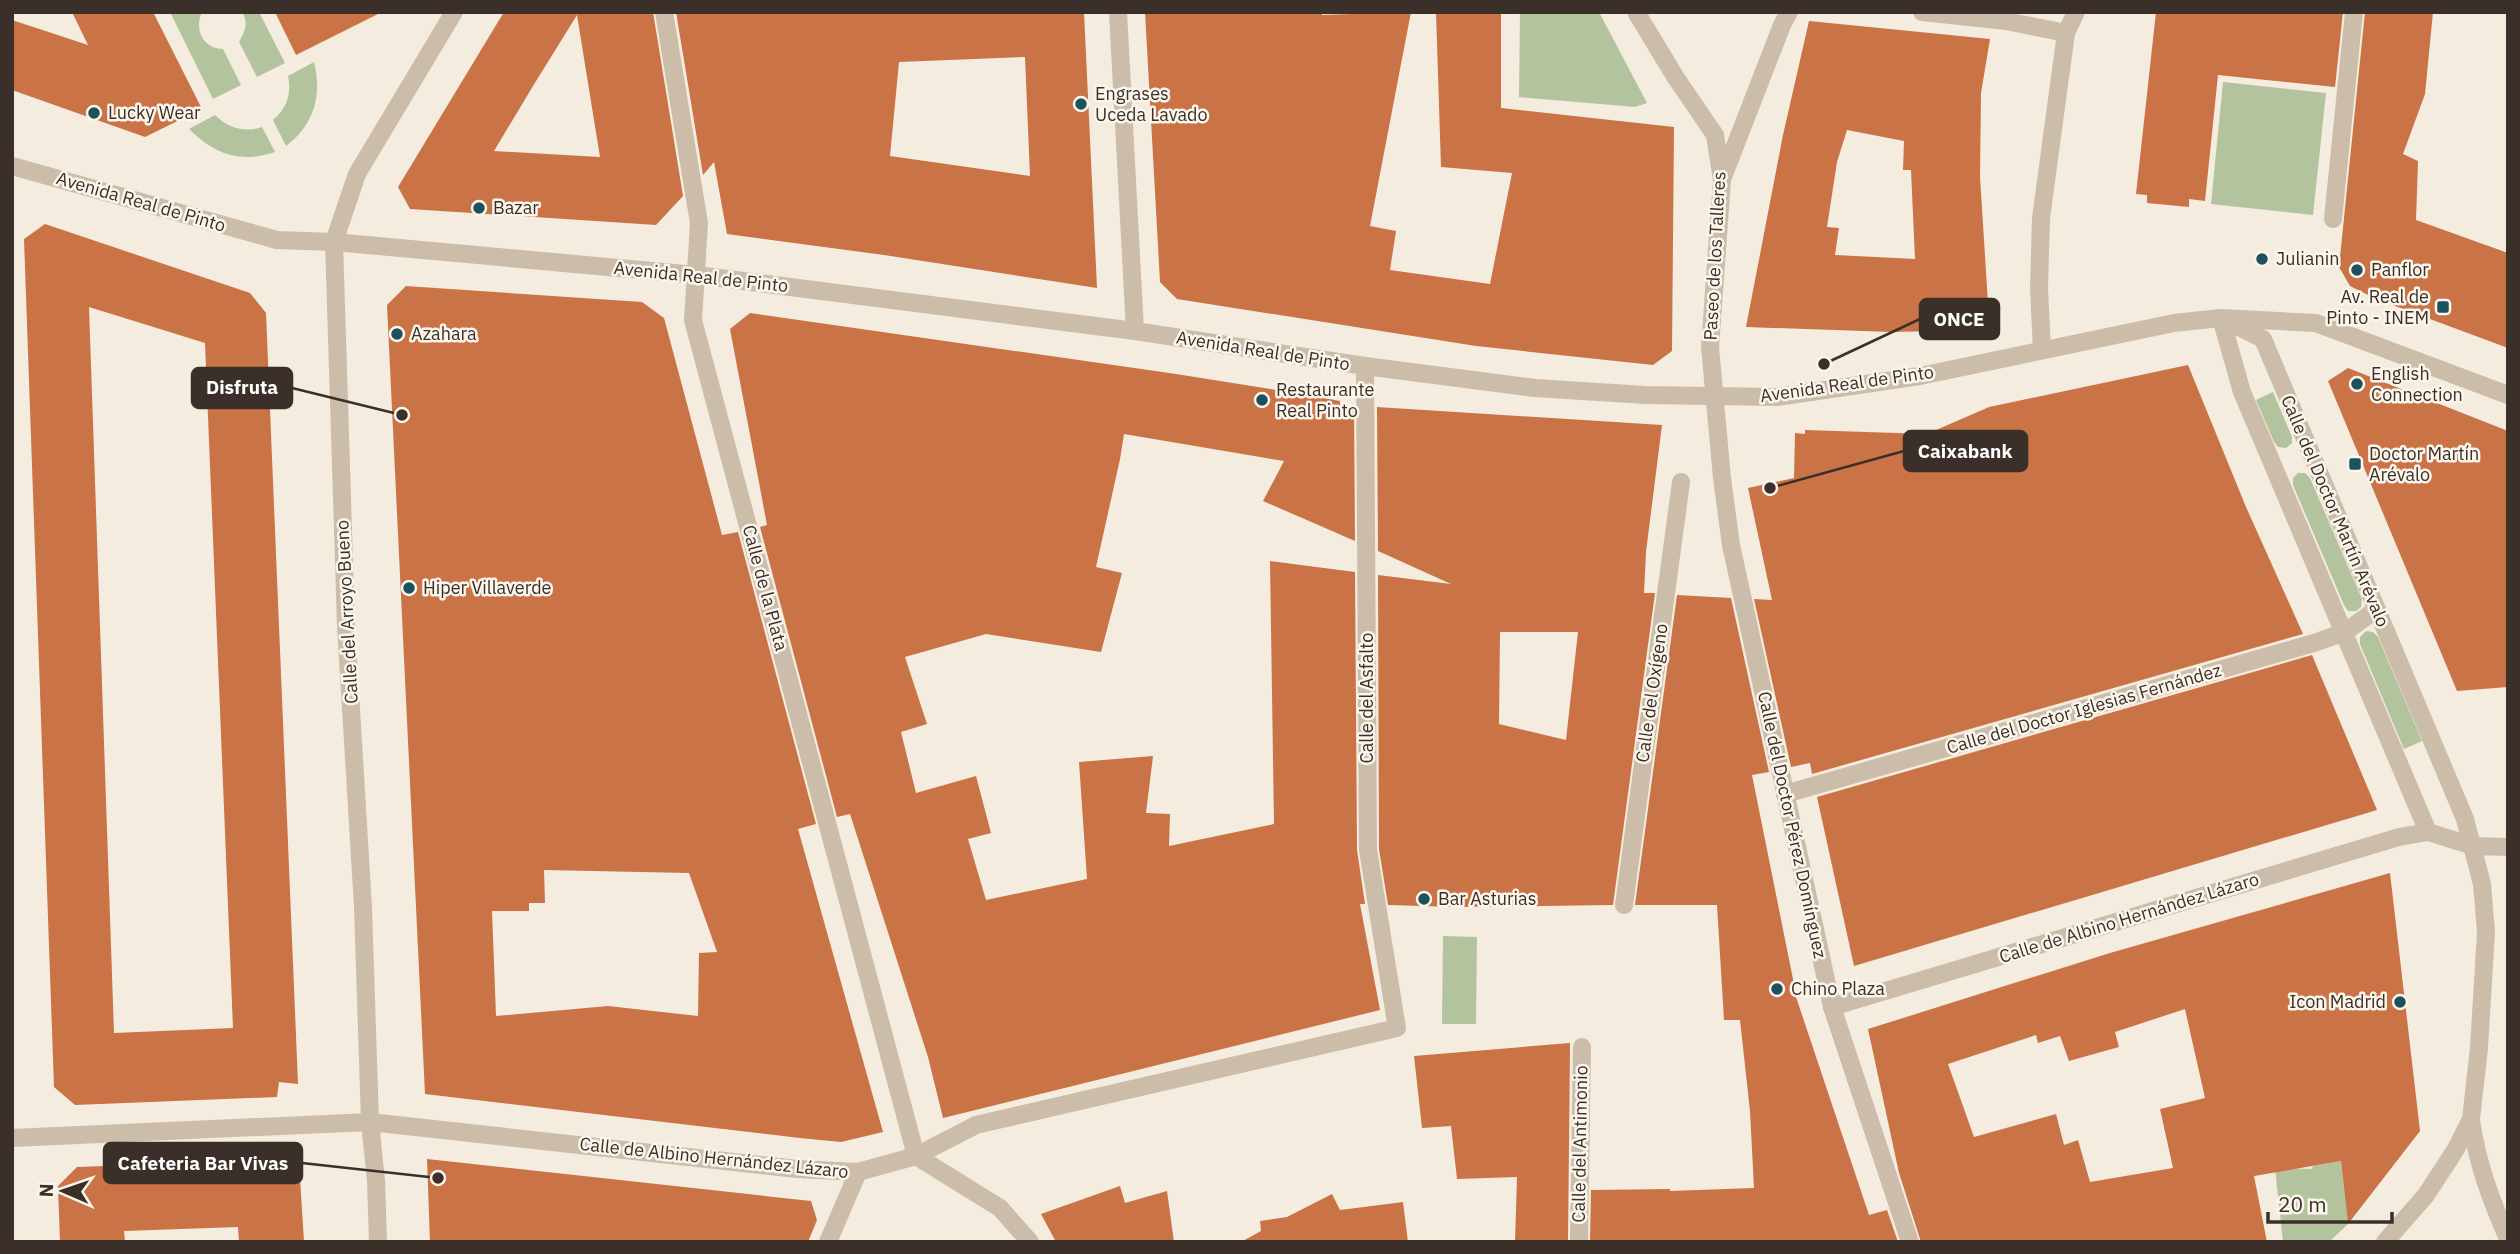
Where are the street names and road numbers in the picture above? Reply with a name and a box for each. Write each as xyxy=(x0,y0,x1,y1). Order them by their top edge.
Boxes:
street label: Avenida Real de Pinto xyxy=(54,166,229,237)
street label: Paseo de los Talleres xyxy=(1699,171,1730,341)
street label: Avenida Real de Pinto xyxy=(613,256,789,297)
street label: Avenida Real de Pinto xyxy=(1175,325,1351,376)
street label: Avenida Real de Pinto xyxy=(1759,360,1935,407)
street label: Calle del Doctor Martín Arévalo xyxy=(2276,391,2395,630)
street label: Calle del Arroyo Bueno xyxy=(330,519,363,705)
street label: Calle de la Plata xyxy=(738,522,793,654)
street label: Calle del Oxígeno xyxy=(1630,622,1673,764)
street label: Calle del Asfalto xyxy=(1355,633,1378,763)
street label: Calle del Doctor Iglesias Fernández xyxy=(1944,658,2224,759)
street label: Calle del Doctor Pérez Domínguez xyxy=(1753,689,1832,960)
street label: Calle de Albino Hernández Lázaro xyxy=(1996,867,2262,968)
street label: Calle del Antimonio xyxy=(1567,1065,1592,1223)
street label: Calle de Albino Hernández Lázaro xyxy=(578,1132,850,1183)

